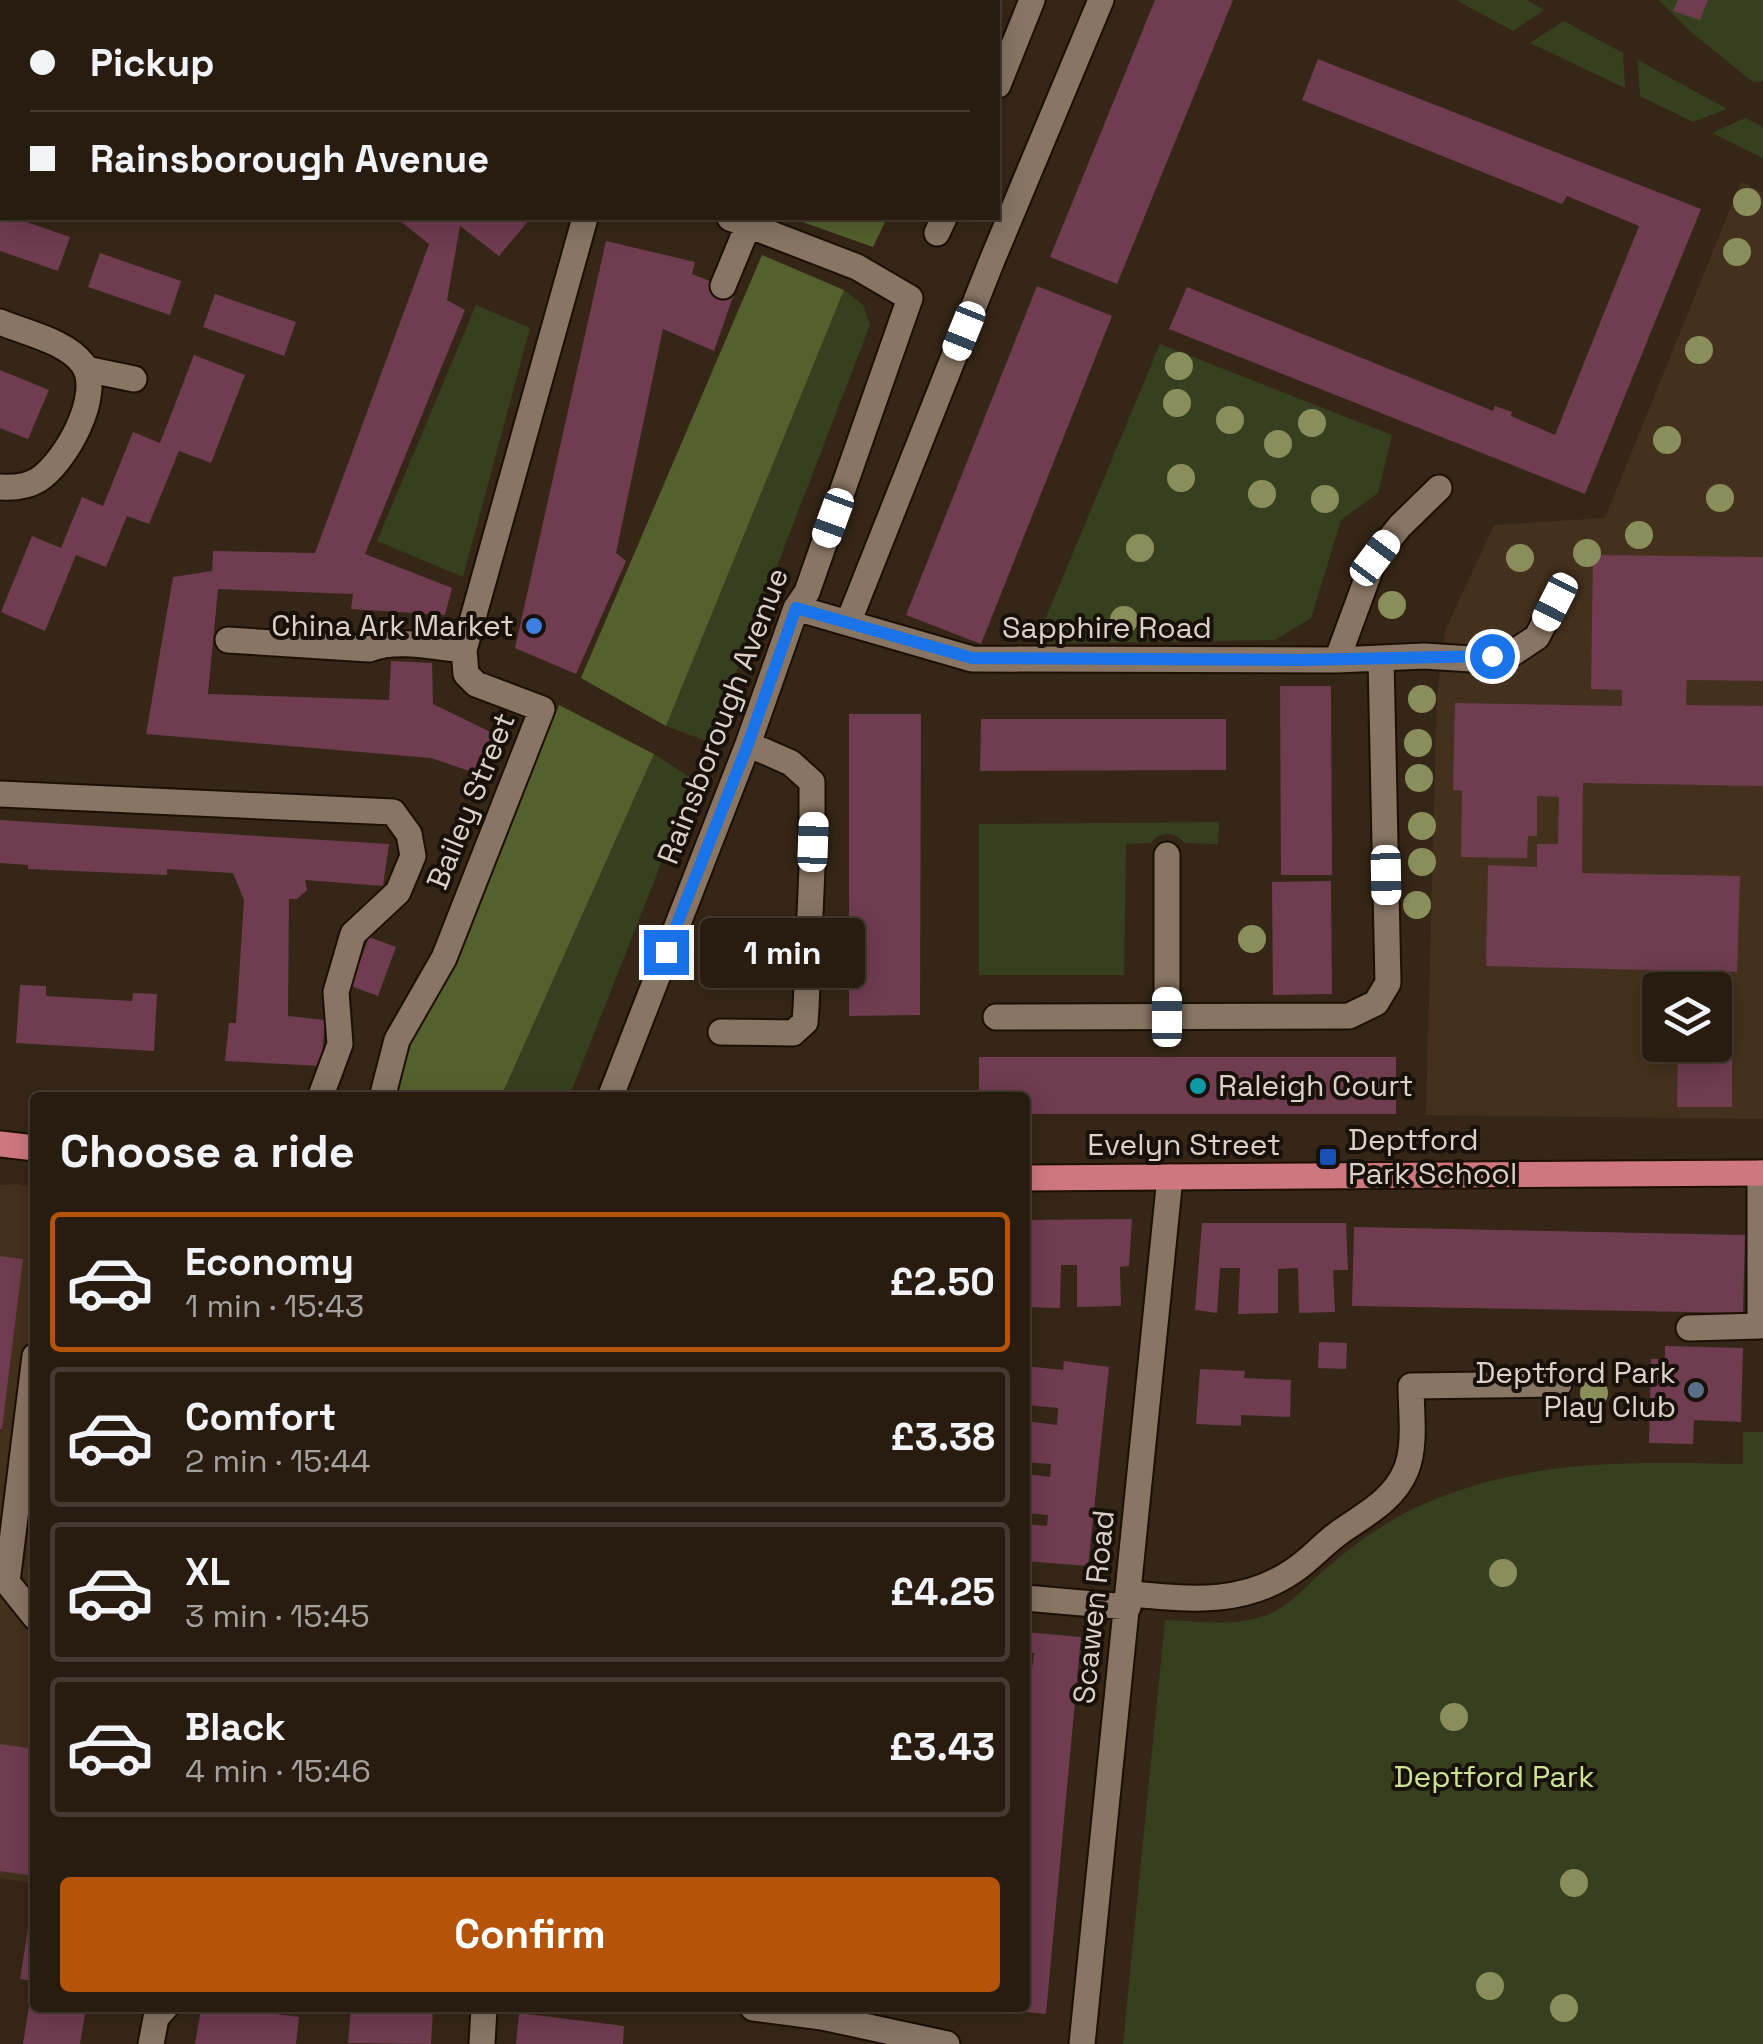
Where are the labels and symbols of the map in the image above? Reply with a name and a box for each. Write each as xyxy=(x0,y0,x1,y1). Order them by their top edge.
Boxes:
car xyxy=(939,298,989,364)
car xyxy=(809,485,857,551)
car xyxy=(1345,525,1405,591)
street label: Rainsborough Avenue xyxy=(648,562,797,869)
car xyxy=(1528,568,1582,636)
place label: China Ark Market xyxy=(271,606,514,645)
street label: Sapphire Road xyxy=(1002,608,1212,647)
marker: China Ark Market xyxy=(523,615,545,637)
route start xyxy=(1470,634,1515,679)
street label: Bailey Street xyxy=(417,707,524,895)
car xyxy=(797,811,829,873)
car xyxy=(1370,845,1402,905)
callout: 1 min xyxy=(701,917,866,987)
route end xyxy=(644,930,689,975)
car xyxy=(1152,987,1182,1047)
place label: Raleigh Court xyxy=(1218,1066,1413,1105)
marker: Raleigh Court xyxy=(1187,1075,1209,1097)
place label: Deptford Park School xyxy=(1348,1120,1517,1193)
street label: Evelyn Street xyxy=(1087,1125,1281,1164)
marker: Deptford Park School xyxy=(1317,1146,1339,1168)
place label: Deptford Park Play Club xyxy=(1475,1353,1676,1426)
marker: Deptford Park Play Club xyxy=(1685,1379,1707,1401)
street label: Scawen Road xyxy=(1064,1508,1123,1706)
park label: Deptford Park xyxy=(1394,1757,1594,1796)

